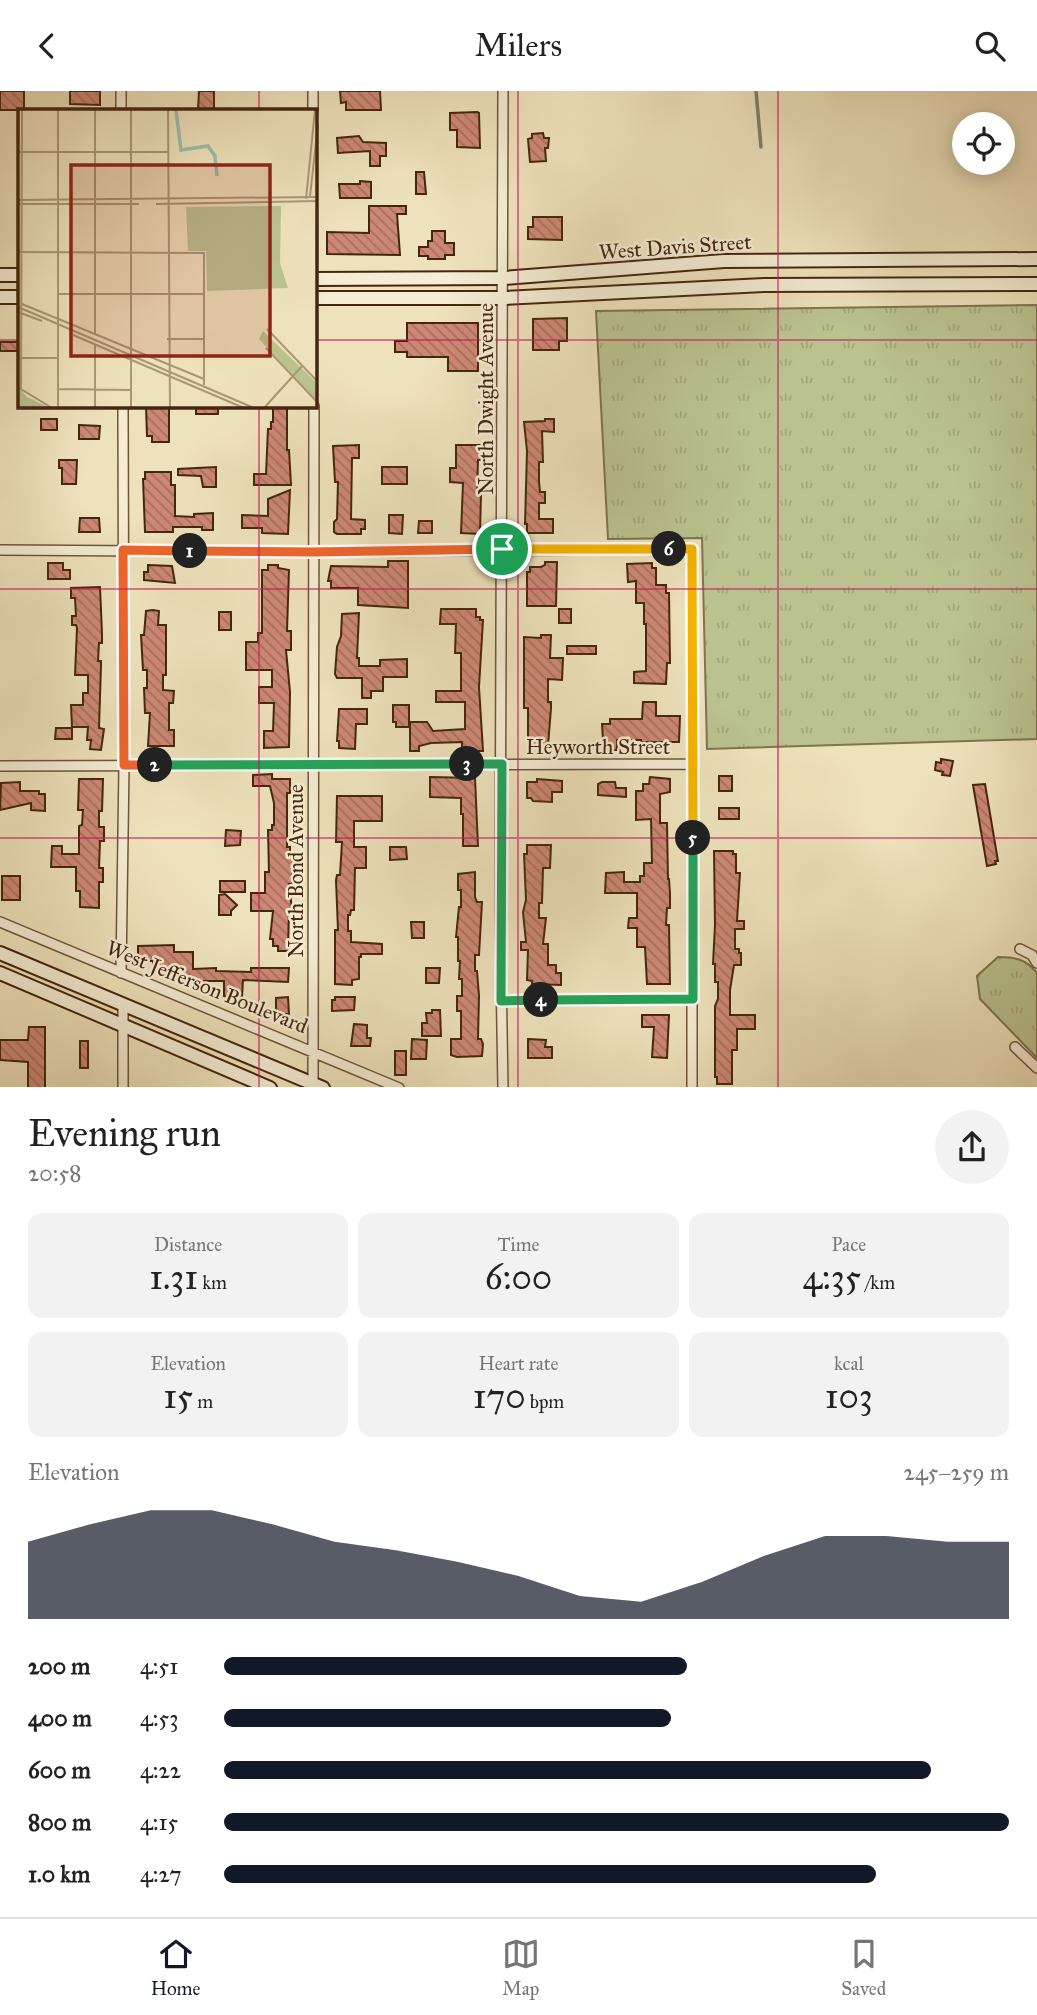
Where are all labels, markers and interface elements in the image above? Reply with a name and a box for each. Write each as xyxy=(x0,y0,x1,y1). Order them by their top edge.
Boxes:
text: Milers xyxy=(475,26,562,65)
icon: back xyxy=(28,27,66,65)
icon: search xyxy=(971,27,1009,65)
inset map xyxy=(18,109,317,408)
map controls xyxy=(952,112,1015,175)
button: locate xyxy=(952,112,1015,175)
street label: West Davis Street xyxy=(598,229,753,265)
street label: North Dwight Avenue xyxy=(473,303,499,495)
pin xyxy=(472,519,532,579)
icon: arrive xyxy=(483,530,521,568)
pin: 6 xyxy=(652,531,686,567)
pin: 1 xyxy=(172,533,208,568)
text: 6 xyxy=(664,537,673,560)
text: 1 xyxy=(186,539,193,562)
street label: Heyworth Street xyxy=(526,734,671,760)
pin: 2 xyxy=(138,747,172,783)
pin: 3 xyxy=(449,747,484,781)
text: 3 xyxy=(463,752,470,775)
text: 2 xyxy=(150,753,159,776)
street label: North Bond Avenue xyxy=(283,784,309,958)
pin: 5 xyxy=(676,821,710,855)
text: 5 xyxy=(688,826,697,849)
street label: West Jefferson Boulevard xyxy=(102,935,312,1040)
pin: 4 xyxy=(524,983,558,1017)
text: 4 xyxy=(535,988,546,1011)
text: Evening run xyxy=(28,1110,221,1156)
button: share xyxy=(935,1110,1009,1184)
text: 20:58 xyxy=(28,1159,81,1187)
text: Distance xyxy=(154,1233,222,1256)
text: Time xyxy=(497,1233,540,1256)
text: Pace xyxy=(832,1233,866,1256)
text: 1.31 xyxy=(149,1256,198,1299)
text: 6:00 xyxy=(485,1256,552,1299)
text: 4:35 xyxy=(803,1256,861,1299)
text: km xyxy=(198,1271,227,1294)
text: /km xyxy=(861,1271,895,1294)
text: Elevation xyxy=(150,1352,226,1375)
text: Heart rate xyxy=(479,1352,558,1375)
text: kcal xyxy=(834,1352,864,1375)
text: 15 xyxy=(163,1375,193,1418)
text: 170 xyxy=(473,1375,526,1418)
text: 103 xyxy=(825,1375,873,1418)
text: m xyxy=(193,1390,213,1413)
text: bpm xyxy=(526,1390,564,1413)
text: Elevation xyxy=(28,1458,119,1486)
text: 245–259 m xyxy=(904,1458,1009,1486)
text: 200 m xyxy=(28,1652,90,1680)
text: 4:51 xyxy=(140,1652,178,1680)
text: 400 m xyxy=(28,1704,92,1732)
text: 4:53 xyxy=(140,1704,179,1732)
text: 600 m xyxy=(28,1756,91,1784)
text: 4:22 xyxy=(140,1756,181,1784)
text: 800 m xyxy=(28,1808,91,1836)
text: 4:15 xyxy=(140,1808,178,1836)
text: 1.0 km xyxy=(28,1860,90,1888)
text: 4:27 xyxy=(140,1860,182,1888)
tab: Home xyxy=(151,1935,200,2000)
tab: Map xyxy=(502,1935,540,2000)
tab: Saved xyxy=(841,1935,886,2000)

